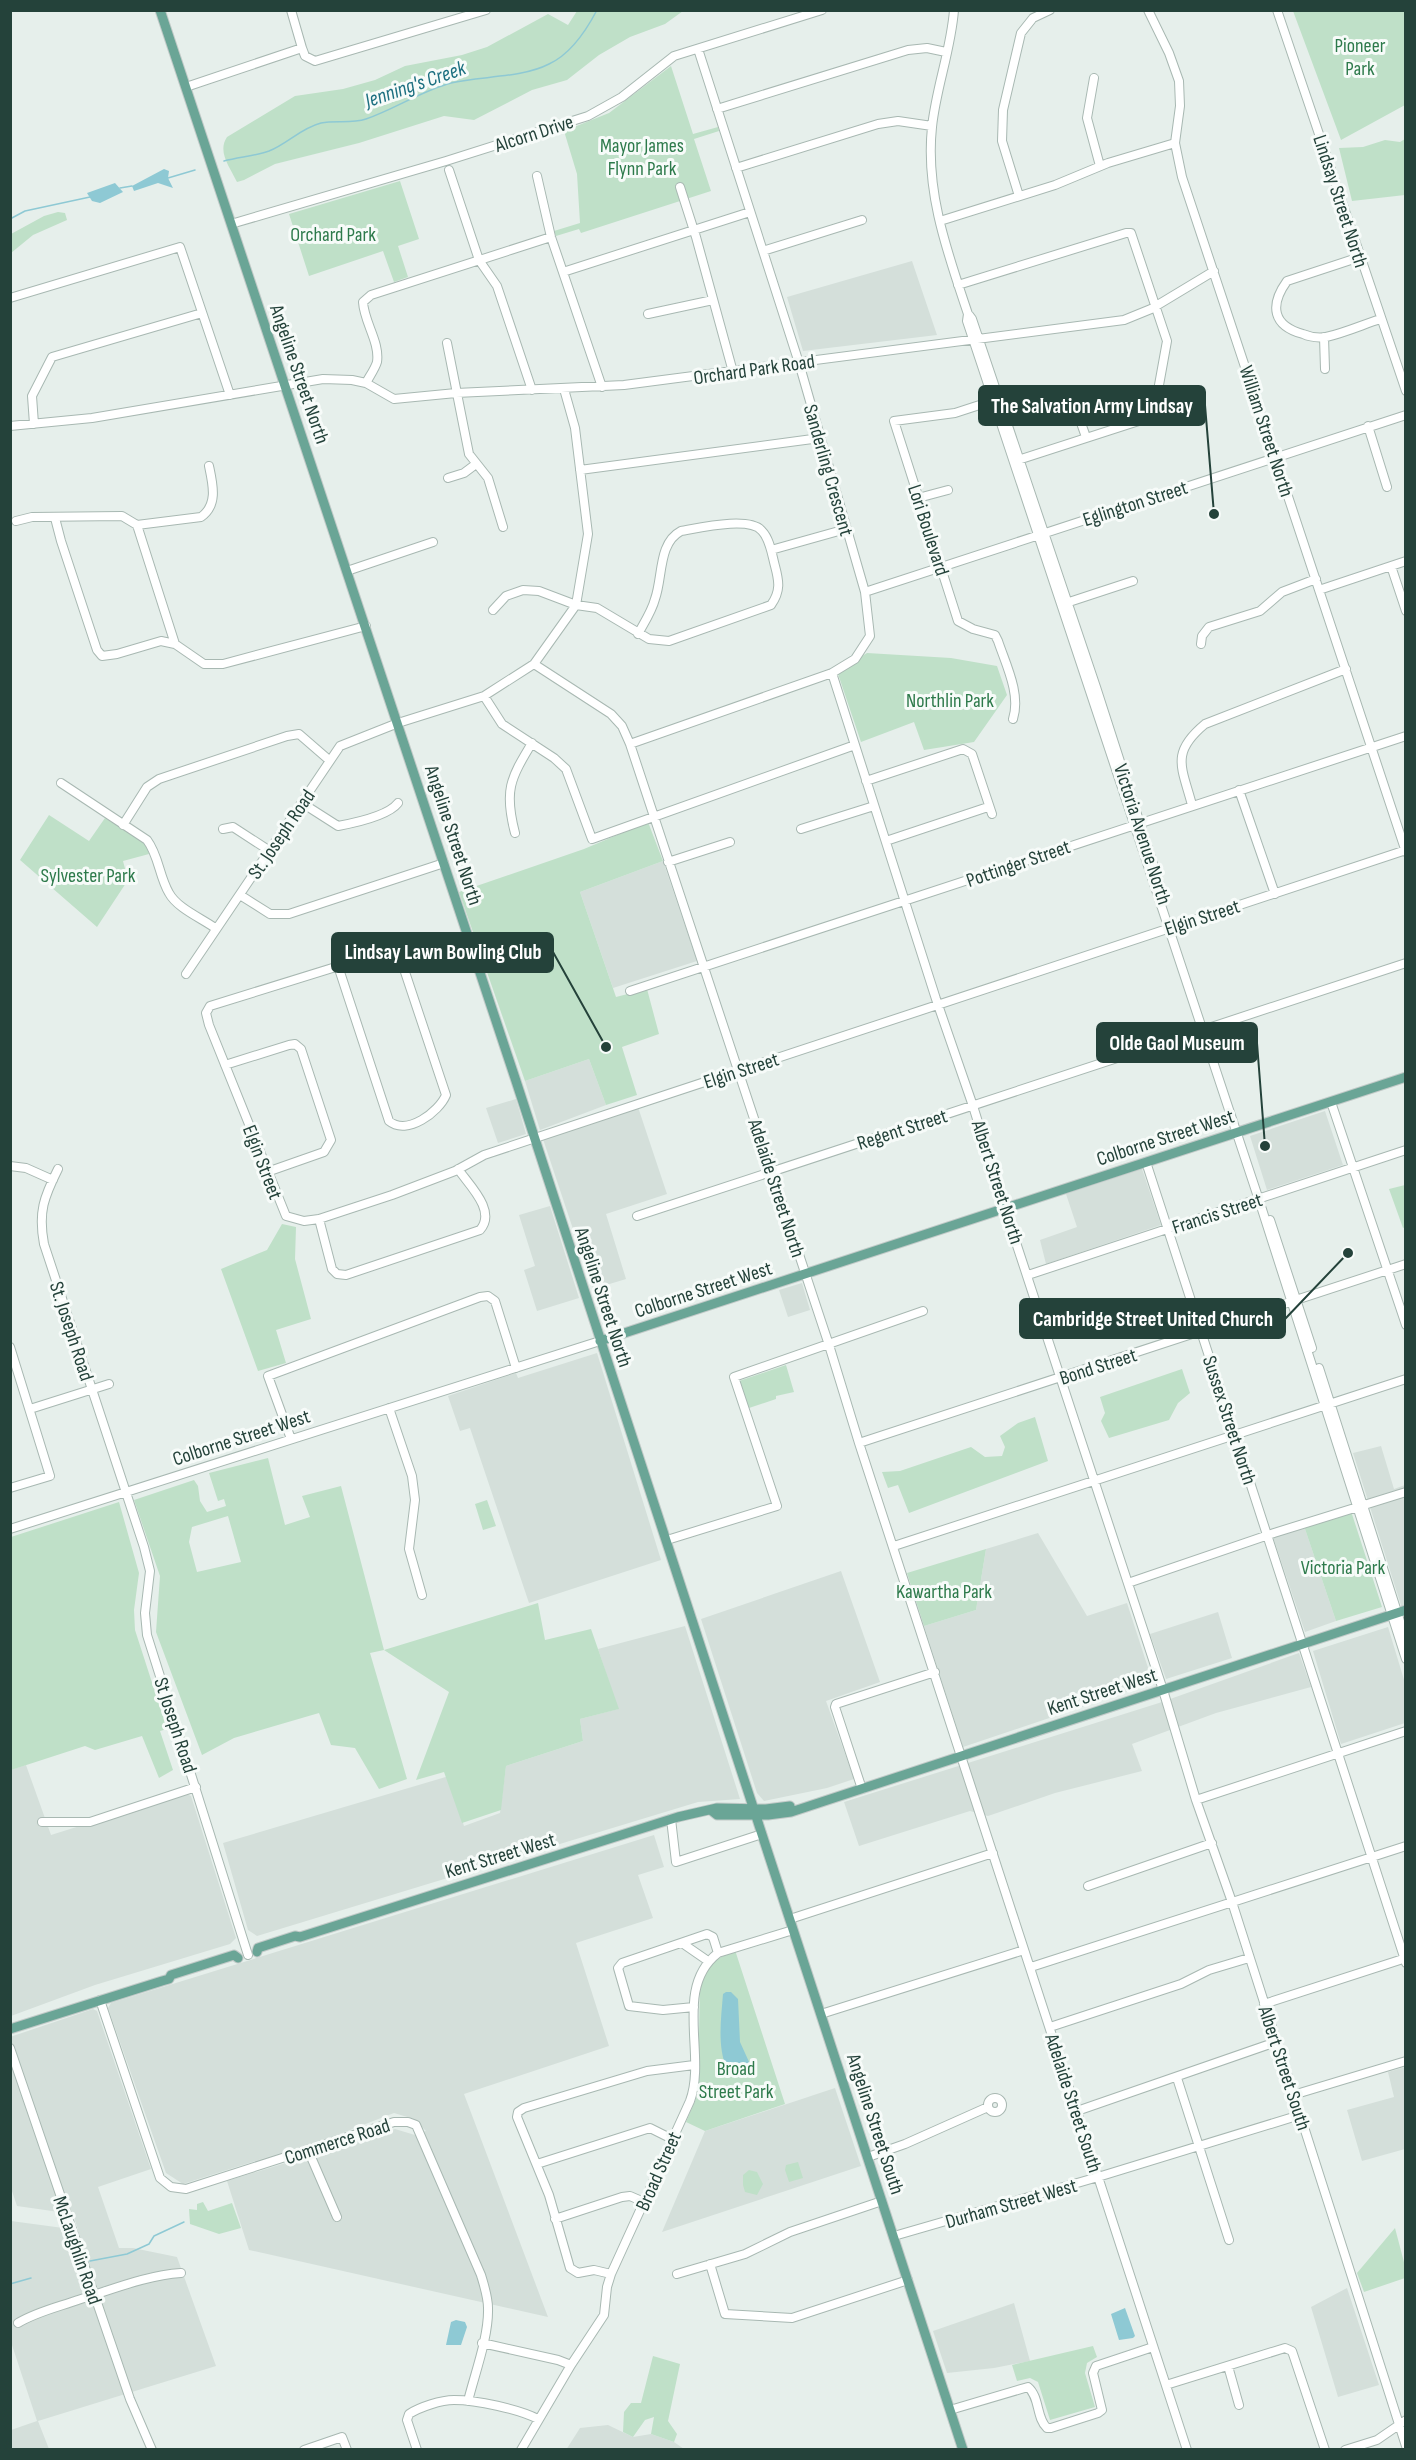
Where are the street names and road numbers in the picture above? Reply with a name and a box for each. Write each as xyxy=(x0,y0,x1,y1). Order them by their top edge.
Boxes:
street label: Alcorn Drive xyxy=(491,110,577,158)
street label: Lindsay Street North xyxy=(1307,132,1373,271)
street label: Angeline Street North xyxy=(264,301,334,447)
street label: Orchard Park Road xyxy=(692,350,816,390)
street label: William Street North xyxy=(1234,363,1299,500)
street label: Sanderling Crescent xyxy=(798,402,858,539)
street label: Eglington Street xyxy=(1080,476,1191,532)
street label: Lori Boulevard xyxy=(902,482,954,579)
street label: Angeline Street North xyxy=(419,761,487,908)
street label: Victoria Avenue North xyxy=(1108,761,1176,908)
street label: St. Joseph Road xyxy=(243,785,321,884)
street label: Pottinger Street xyxy=(963,835,1073,893)
street label: Elgin Street xyxy=(1162,895,1243,941)
street label: Elgin Street xyxy=(701,1048,782,1094)
street label: Regent Street xyxy=(854,1104,950,1156)
street label: Colborne Street West xyxy=(1094,1104,1237,1171)
street label: Adelaide Street North xyxy=(742,1115,810,1260)
street label: Albert Street North xyxy=(965,1116,1028,1247)
street label: Elgin Street xyxy=(237,1122,287,1203)
street label: Francis Street xyxy=(1169,1188,1265,1240)
street label: Angeline Street North xyxy=(569,1223,637,1370)
street label: Colborne Street West xyxy=(632,1256,775,1323)
street label: St. Joseph Road xyxy=(44,1279,98,1384)
street label: Bond Street xyxy=(1057,1343,1140,1391)
street label: Sussex Street North xyxy=(1197,1353,1261,1488)
street label: Colborne Street West xyxy=(170,1404,313,1471)
street label: Kent Street West xyxy=(1044,1663,1160,1721)
street label: St Joseph Road xyxy=(148,1675,202,1776)
street label: Kent Street West xyxy=(442,1828,558,1884)
street label: Albert Street South xyxy=(1252,2002,1315,2134)
street label: Adelaide Street South xyxy=(1039,2030,1107,2176)
street label: Angeline Street South xyxy=(841,2050,909,2198)
street label: Commerce Road xyxy=(282,2114,393,2170)
street label: Broad Street xyxy=(631,2128,687,2215)
street label: Durham Street West xyxy=(943,2174,1080,2234)
street label: McLaughlin Road xyxy=(47,2193,107,2308)

